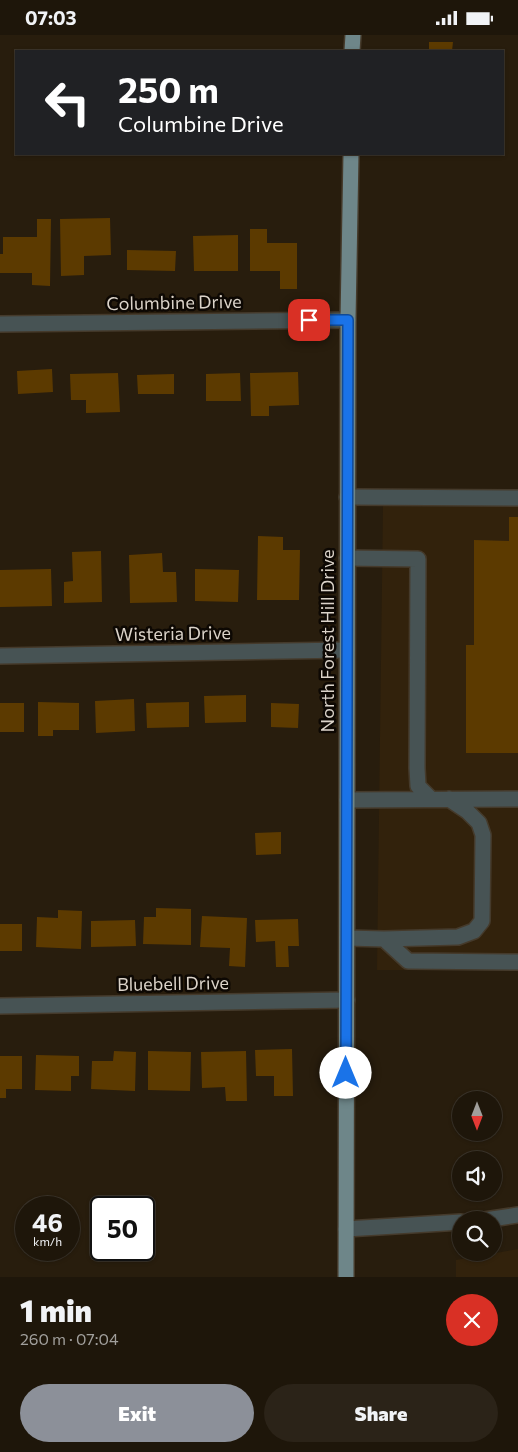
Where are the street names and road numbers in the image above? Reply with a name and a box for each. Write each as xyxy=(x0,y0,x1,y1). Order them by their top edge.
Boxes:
street label: Columbine Drive xyxy=(106,290,242,314)
street label: North Forest Hill Drive xyxy=(316,550,338,732)
street label: Wisteria Drive xyxy=(115,621,231,645)
street label: Bluebell Drive xyxy=(117,971,229,995)

